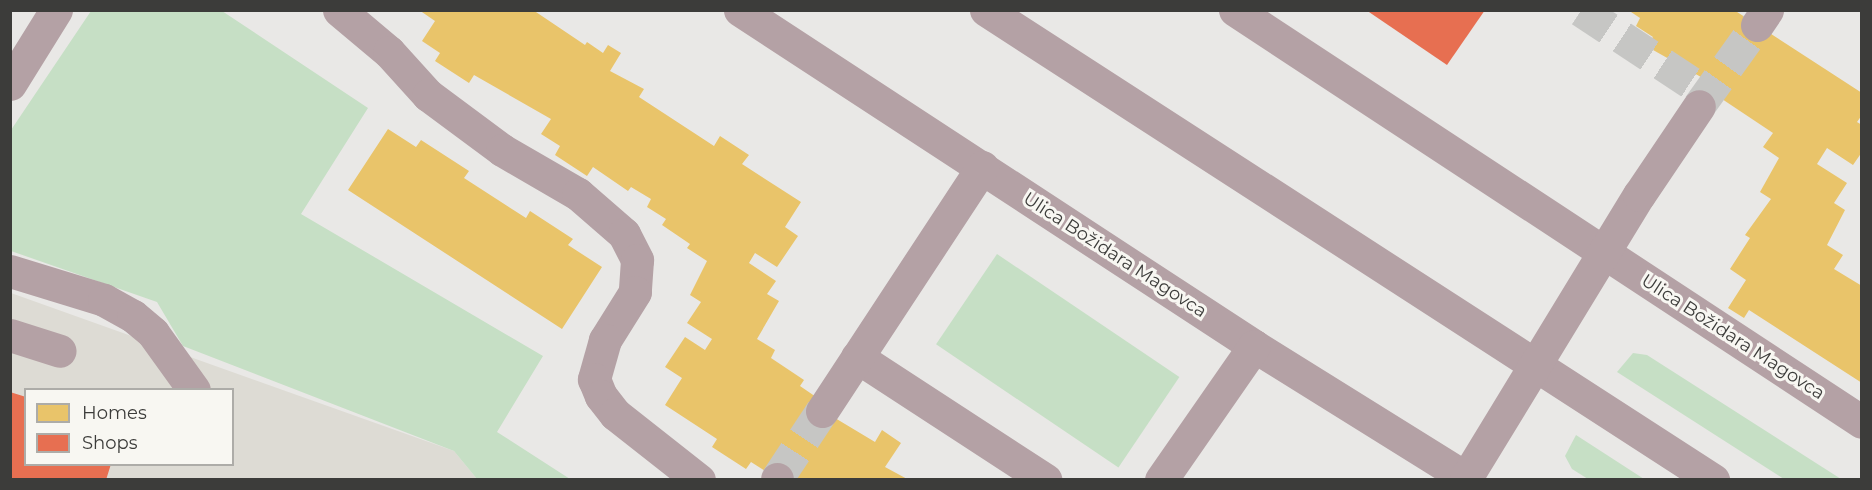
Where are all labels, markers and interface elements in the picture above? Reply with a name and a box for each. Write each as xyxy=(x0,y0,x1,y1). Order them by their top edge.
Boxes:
street label: Ulica Božidara Magovca xyxy=(1019,188,1211,322)
street label: Ulica Božidara Magovca xyxy=(1637,270,1829,404)
legend xyxy=(24,388,234,466)
text: Homes xyxy=(82,402,147,424)
text: Shops xyxy=(82,432,138,454)

